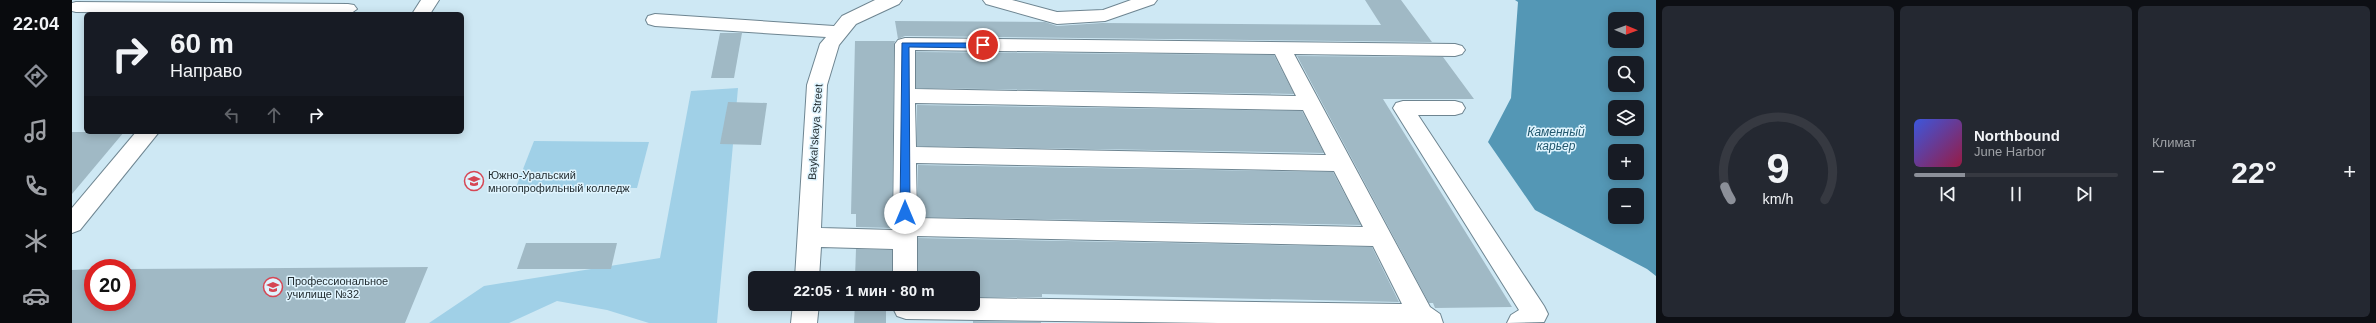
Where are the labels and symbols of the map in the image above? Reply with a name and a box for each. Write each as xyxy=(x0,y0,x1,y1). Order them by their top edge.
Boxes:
north arrow xyxy=(1608,12,1644,48)
pin xyxy=(966,28,1000,62)
street label: Baykal'skaya Street xyxy=(806,84,824,180)
water label: Каменный карьер xyxy=(1527,125,1585,153)
place label: Южно-Уральский многопрофильный колледж xyxy=(488,169,630,194)
school or university icon: Южно-Уральский многопрофильный колледж xyxy=(463,170,485,192)
position arrow xyxy=(884,192,926,234)
speed limit sign: 20 xyxy=(84,259,136,311)
place label: Профессиональное училище №32 xyxy=(287,275,388,300)
school or university icon: Профессиональное училище №32 xyxy=(262,276,284,298)

